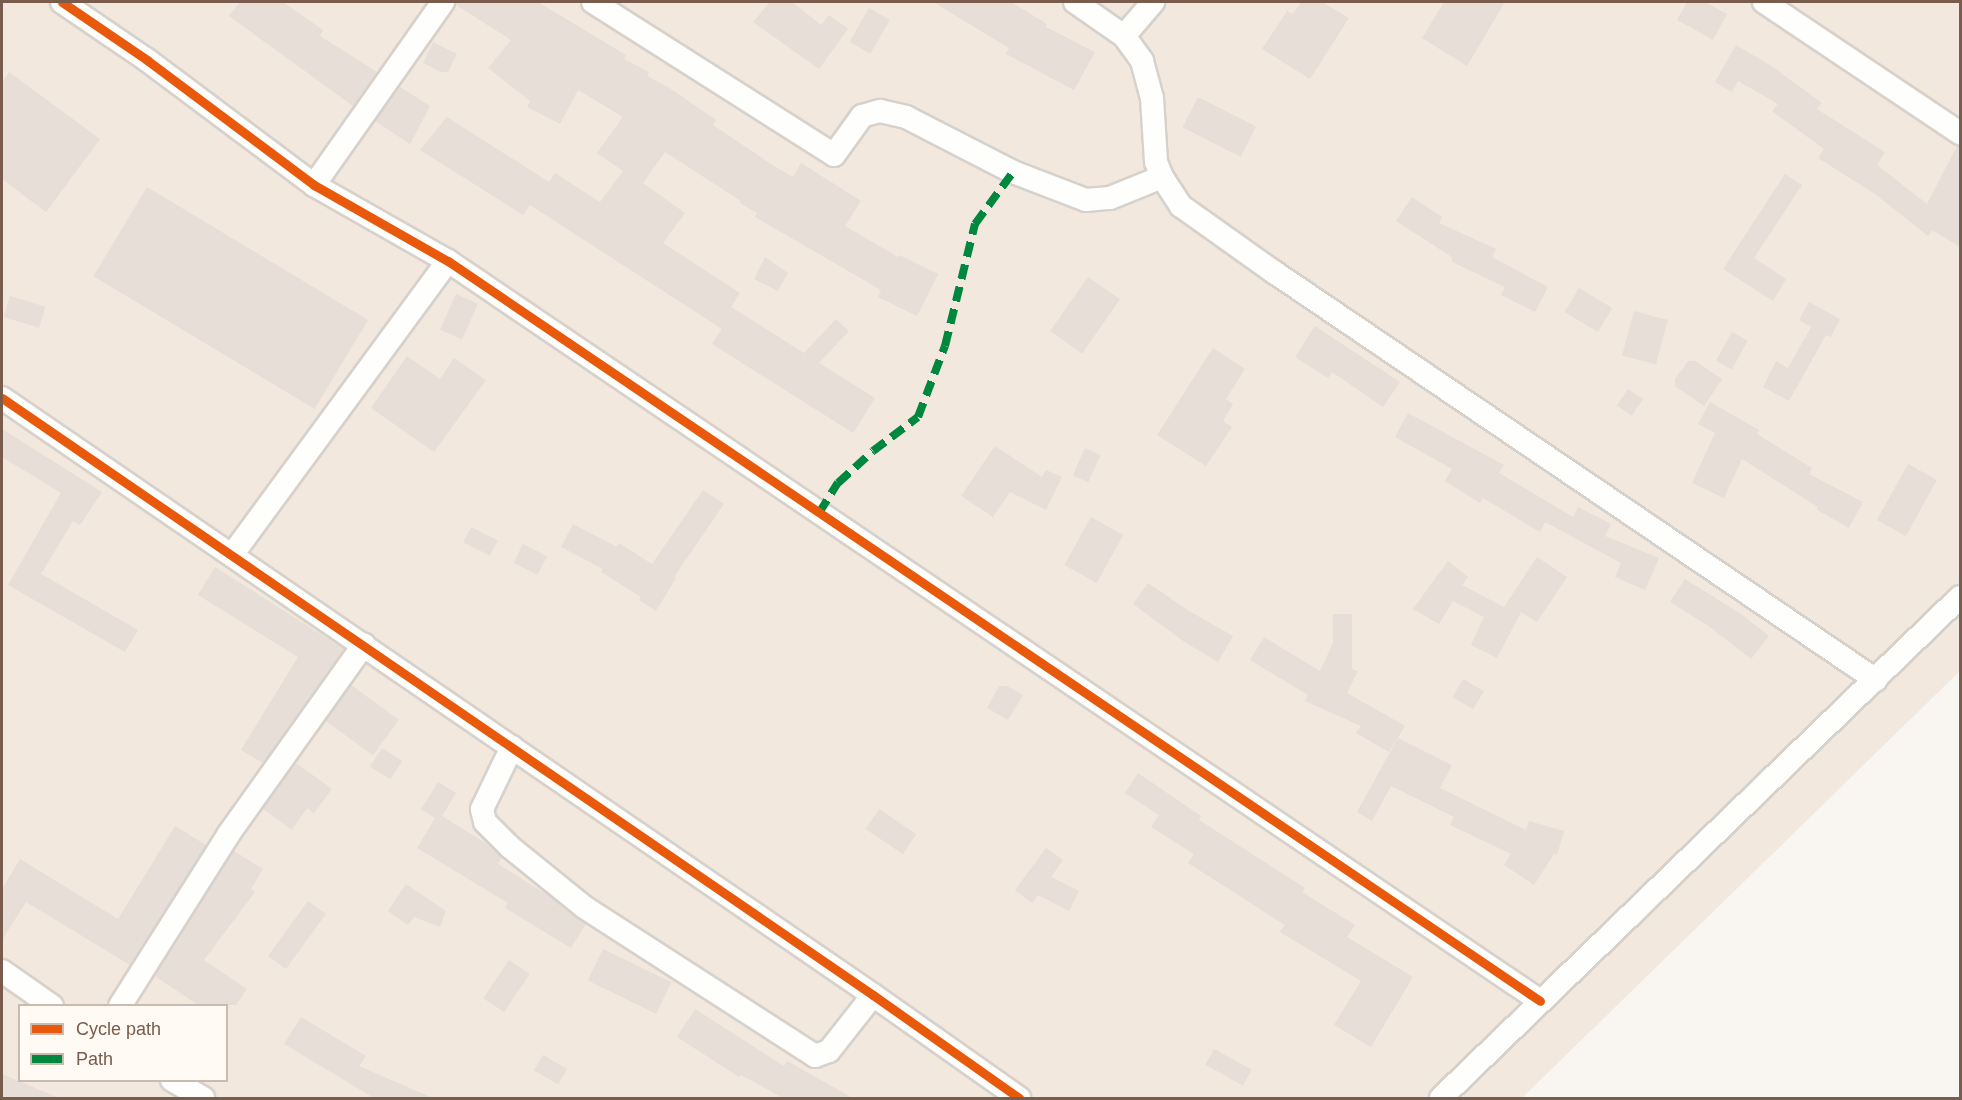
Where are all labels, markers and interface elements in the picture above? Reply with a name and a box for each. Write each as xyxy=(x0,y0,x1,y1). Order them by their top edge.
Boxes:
legend xyxy=(18,1004,228,1082)
text: Cycle path xyxy=(76,1019,161,1039)
text: Path xyxy=(76,1049,113,1069)

